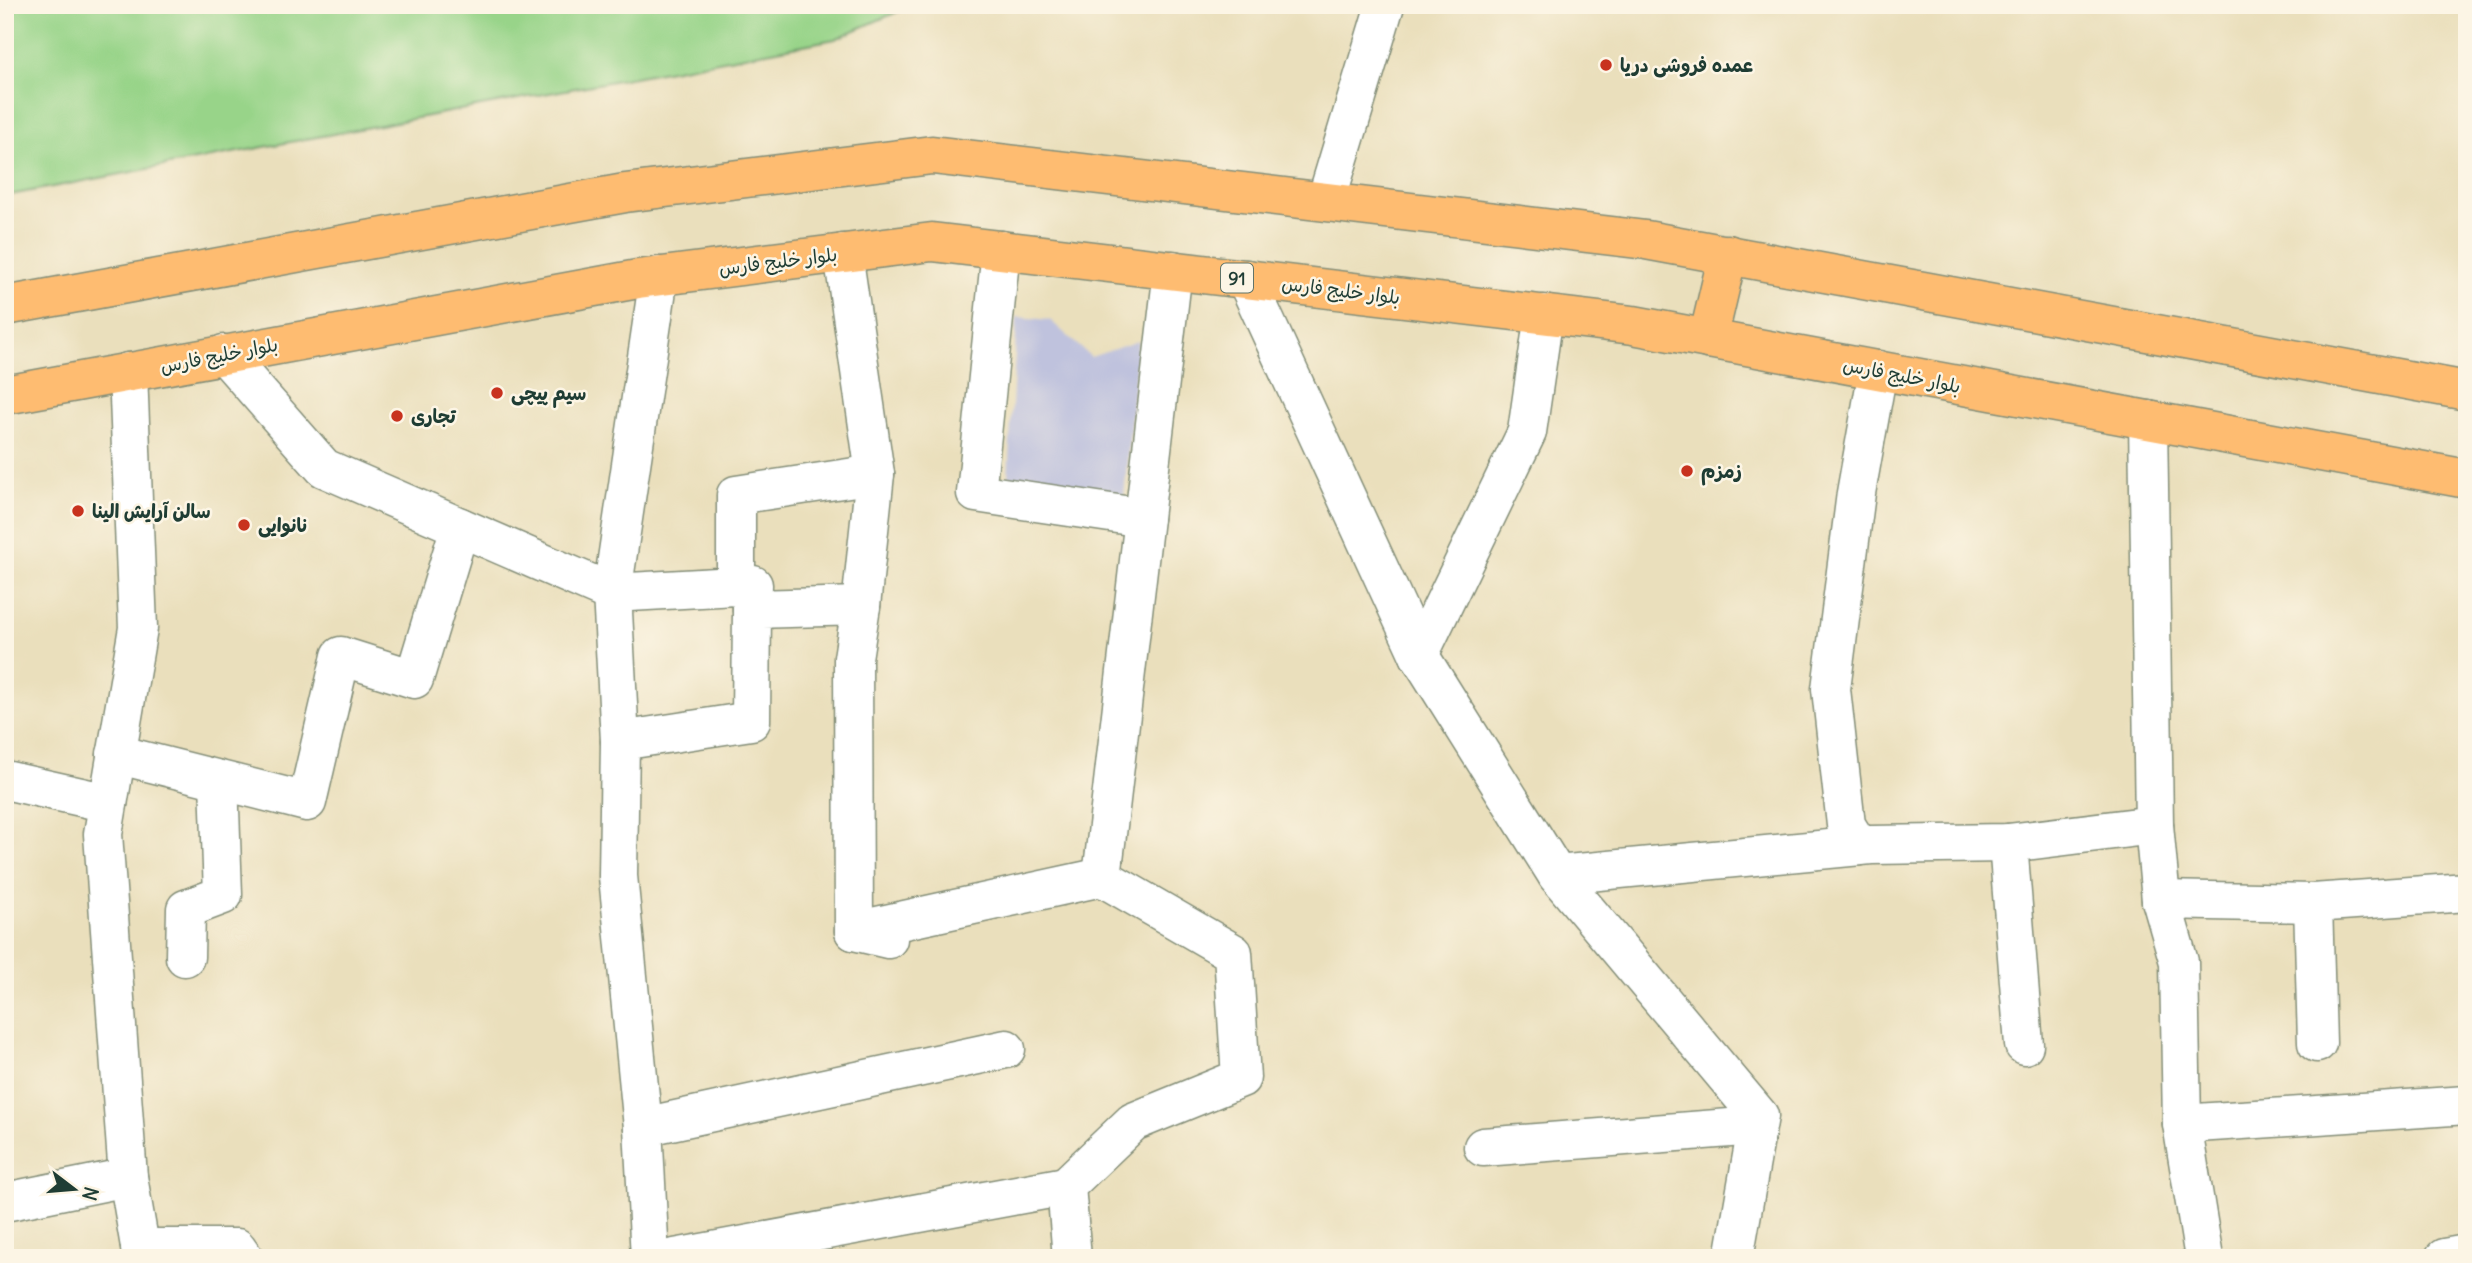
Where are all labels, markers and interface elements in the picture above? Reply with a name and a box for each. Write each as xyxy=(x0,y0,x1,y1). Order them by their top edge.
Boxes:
place label: عمده فروشی دریا xyxy=(1620,53,1753,78)
marker: عمده فروشی دریا xyxy=(1598,57,1614,73)
street label: بلوار خلیج فارس xyxy=(717,242,839,281)
road number: 91 xyxy=(1221,264,1253,292)
street label: بلوار خلیج فارس xyxy=(1280,271,1402,310)
street label: بلوار خلیج فارس xyxy=(158,332,280,379)
street label: بلوار خلیج فارس xyxy=(1841,352,1963,399)
place label: سیم پیچی xyxy=(511,381,586,408)
marker: سیم پیچی xyxy=(489,385,505,401)
place label: تجاری xyxy=(411,404,457,428)
marker: تجاری xyxy=(389,408,405,424)
place label: زمزم xyxy=(1701,459,1742,486)
marker: زمزم xyxy=(1679,463,1695,479)
place label: سالن آرایش الینا xyxy=(92,499,211,523)
marker: سالن آرایش الینا xyxy=(70,503,86,519)
place label: نانوایی xyxy=(258,513,309,538)
marker: نانوایی xyxy=(236,517,252,533)
north arrow xyxy=(38,1154,108,1224)
text: N xyxy=(77,1184,104,1203)

